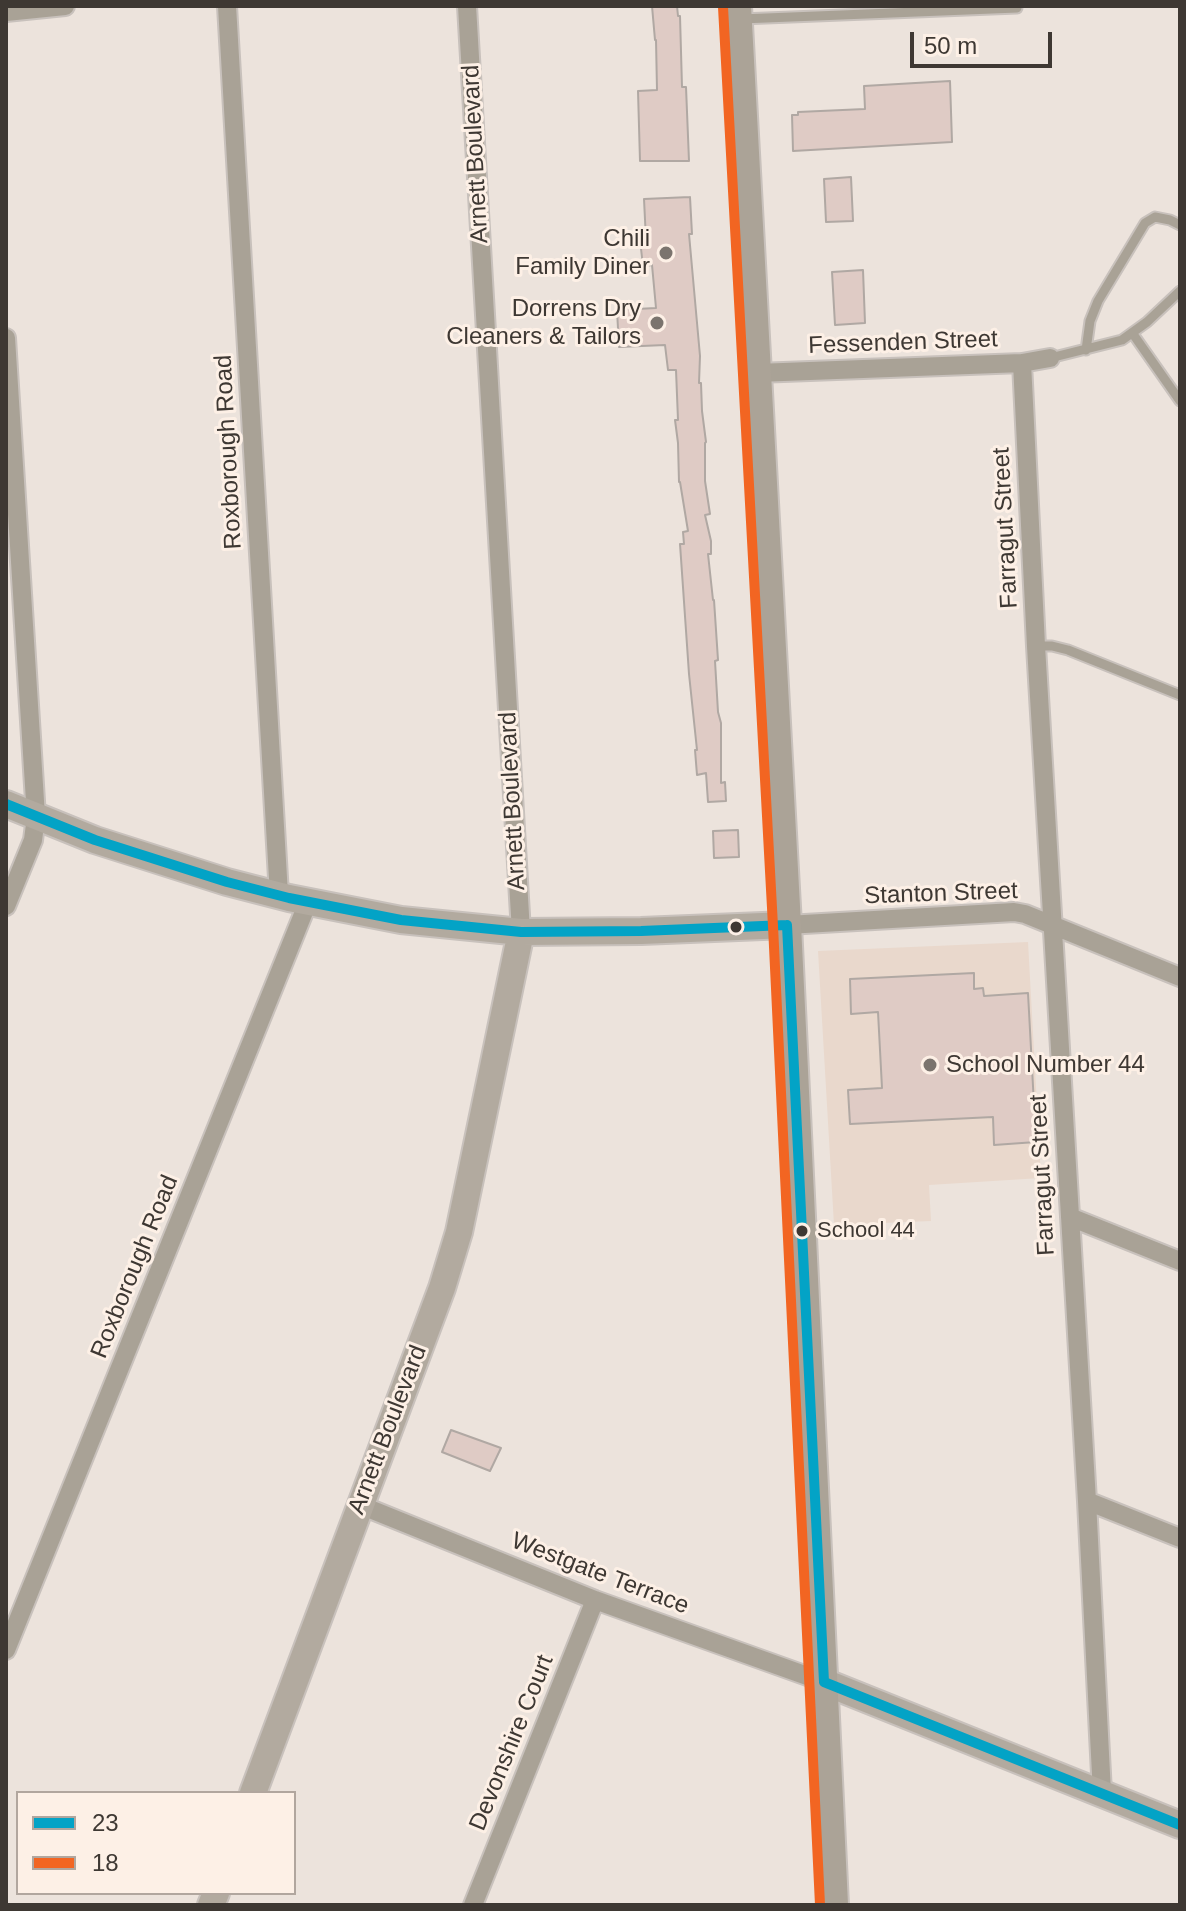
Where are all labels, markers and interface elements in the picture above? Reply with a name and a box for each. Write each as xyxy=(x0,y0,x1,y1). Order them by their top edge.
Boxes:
scale bar xyxy=(914,16,1056,66)
text: 50 m xyxy=(924,32,977,59)
street label: Arnett Boulevard xyxy=(457,64,495,244)
place label: Chili Family Diner xyxy=(515,225,650,281)
marker: Chili Family Diner xyxy=(657,244,675,262)
place label: Dorrens Dry Cleaners & Tailors xyxy=(446,295,641,351)
marker: Dorrens Dry Cleaners & Tailors xyxy=(648,314,666,332)
street label: Fessenden Street xyxy=(808,325,998,361)
street label: Roxborough Road xyxy=(210,354,248,550)
street label: Farragut Street xyxy=(987,447,1025,609)
street label: Arnett Boulevard xyxy=(494,711,532,891)
street label: Stanton Street xyxy=(864,877,1018,911)
unlabelled marker xyxy=(728,919,744,935)
place label: School Number 44 xyxy=(946,1051,1145,1079)
marker: School Number 44 xyxy=(921,1056,939,1074)
street label: Farragut Street xyxy=(1024,1094,1062,1256)
street label: Roxborough Road xyxy=(85,1171,185,1363)
place label: School 44 xyxy=(817,1218,915,1244)
marker: School 44 xyxy=(794,1223,810,1239)
street label: Arnett Boulevard xyxy=(343,1341,433,1519)
street label: Westgate Terrace xyxy=(507,1527,693,1621)
street label: Devonshire Court xyxy=(464,1651,560,1835)
legend xyxy=(16,1791,296,1895)
text: 23 xyxy=(92,1809,119,1836)
text: 18 xyxy=(92,1849,119,1876)

